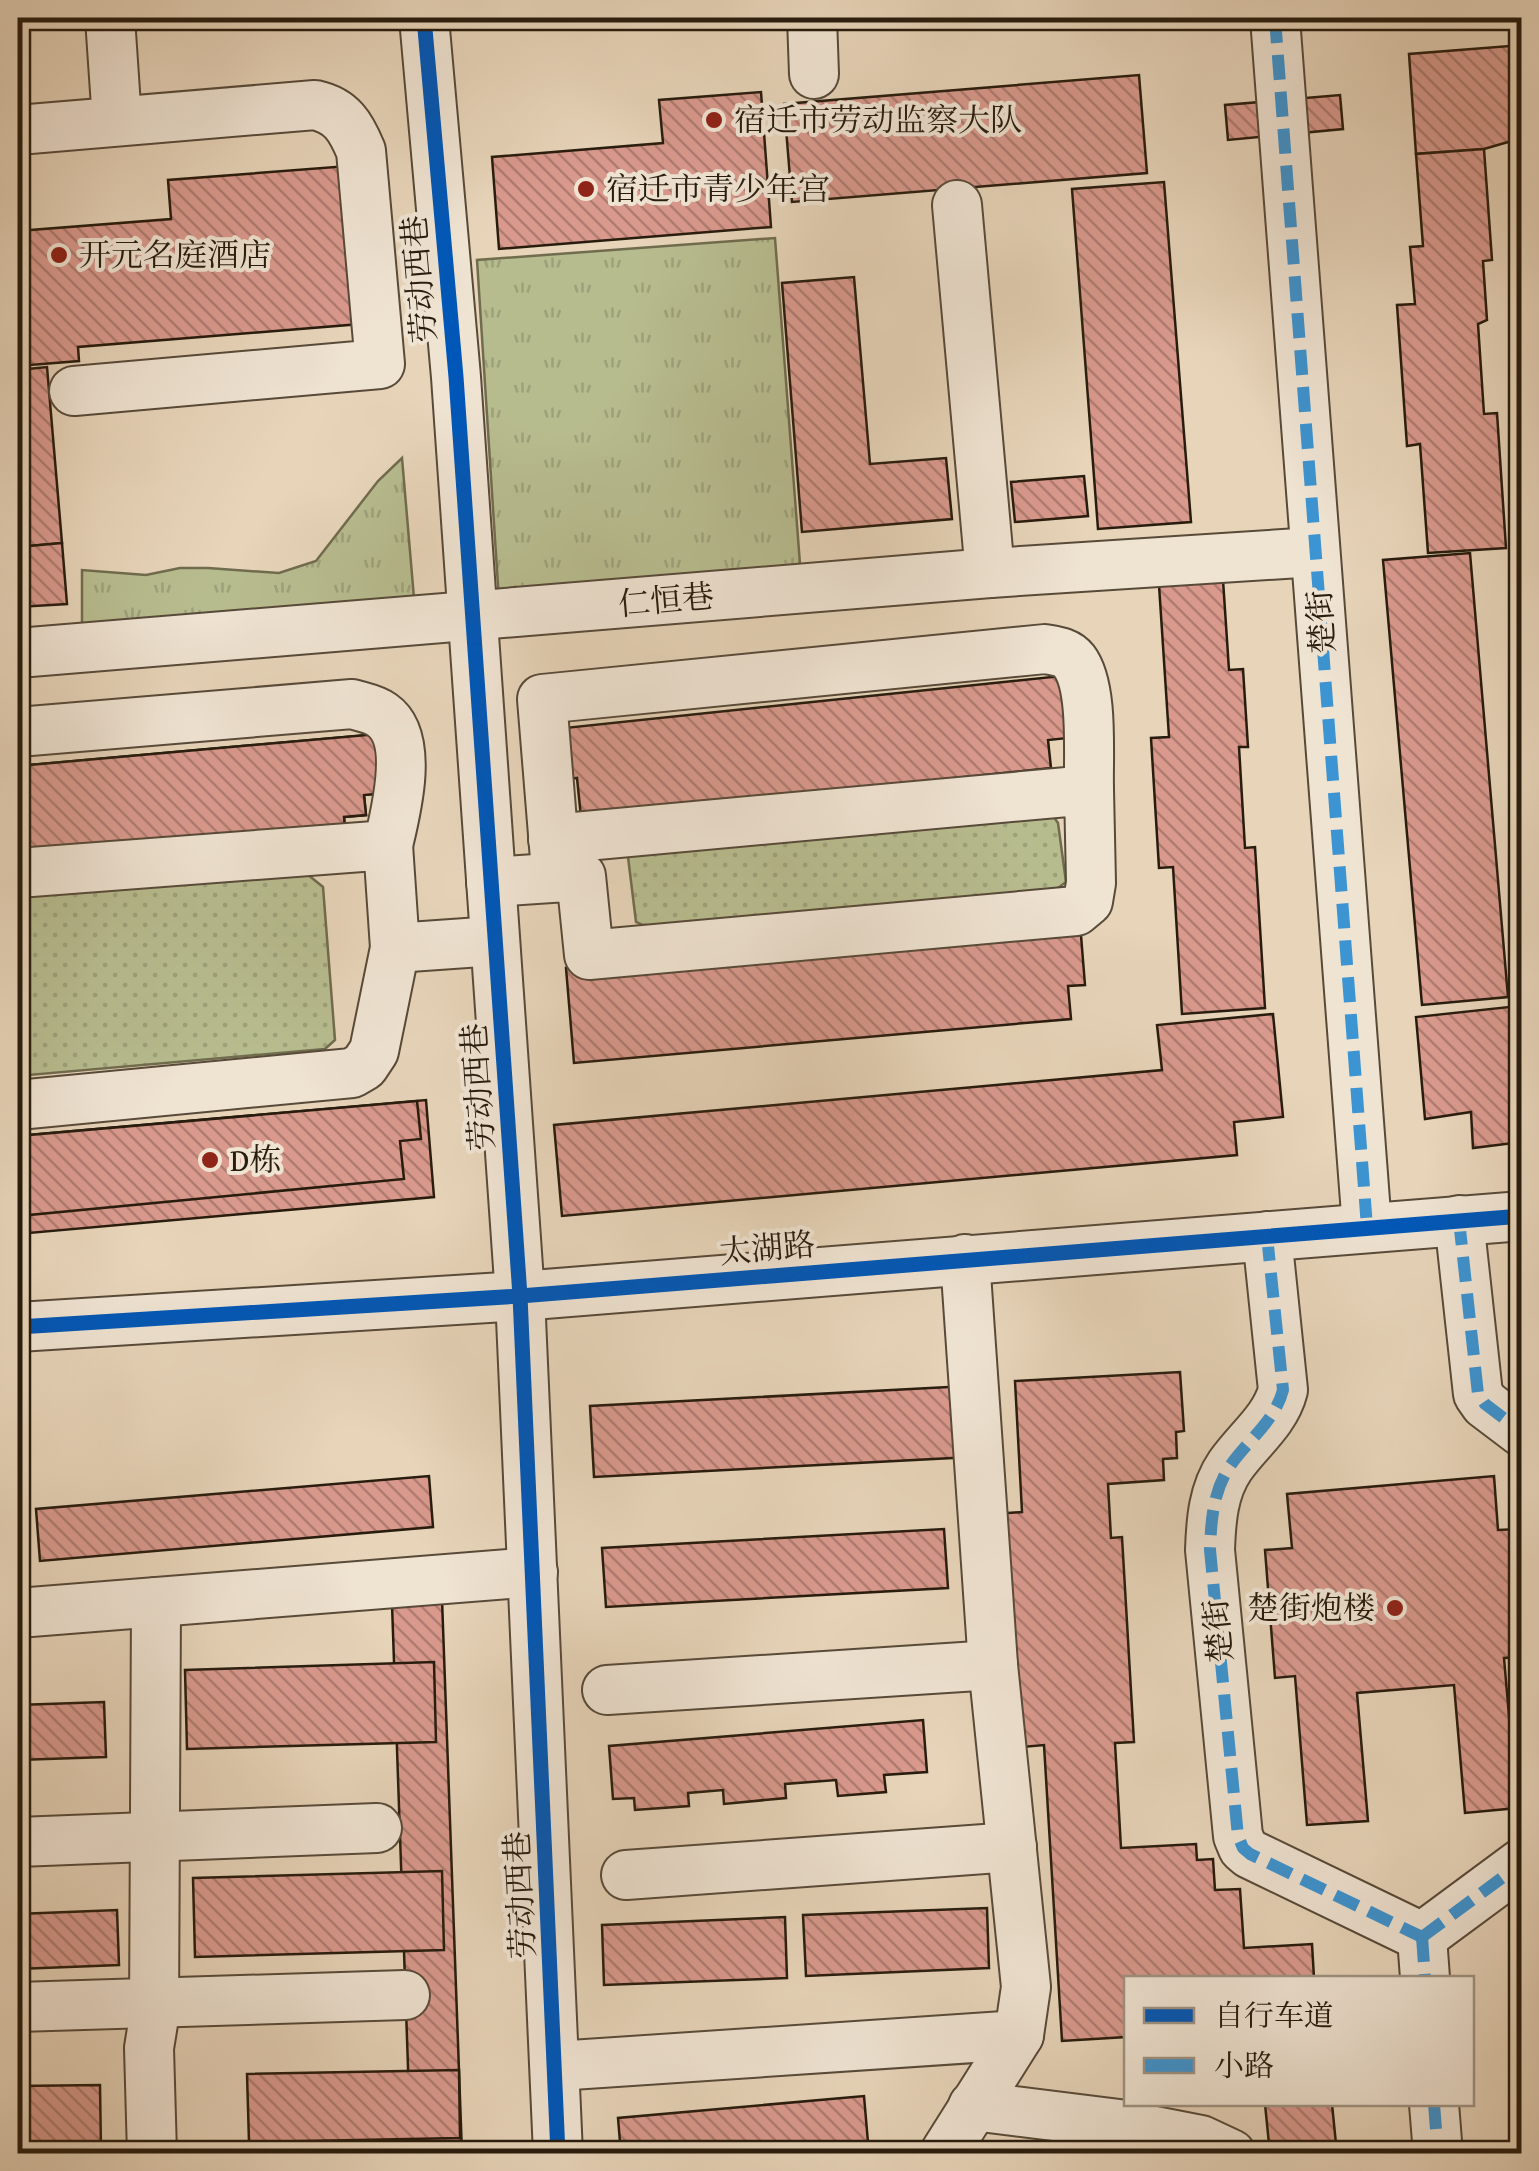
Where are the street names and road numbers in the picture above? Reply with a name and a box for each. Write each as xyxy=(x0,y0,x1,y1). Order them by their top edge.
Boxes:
street label: 劳动西巷 xyxy=(390,213,447,345)
street label: 仁恒巷 xyxy=(616,572,716,627)
street label: 楚街 xyxy=(1295,588,1346,656)
street label: 劳动西巷 xyxy=(450,1022,505,1153)
street label: 太湖路 xyxy=(717,1220,817,1275)
street label: 楚街 xyxy=(1191,1597,1244,1665)
street label: 劳动西巷 xyxy=(493,1830,546,1960)

